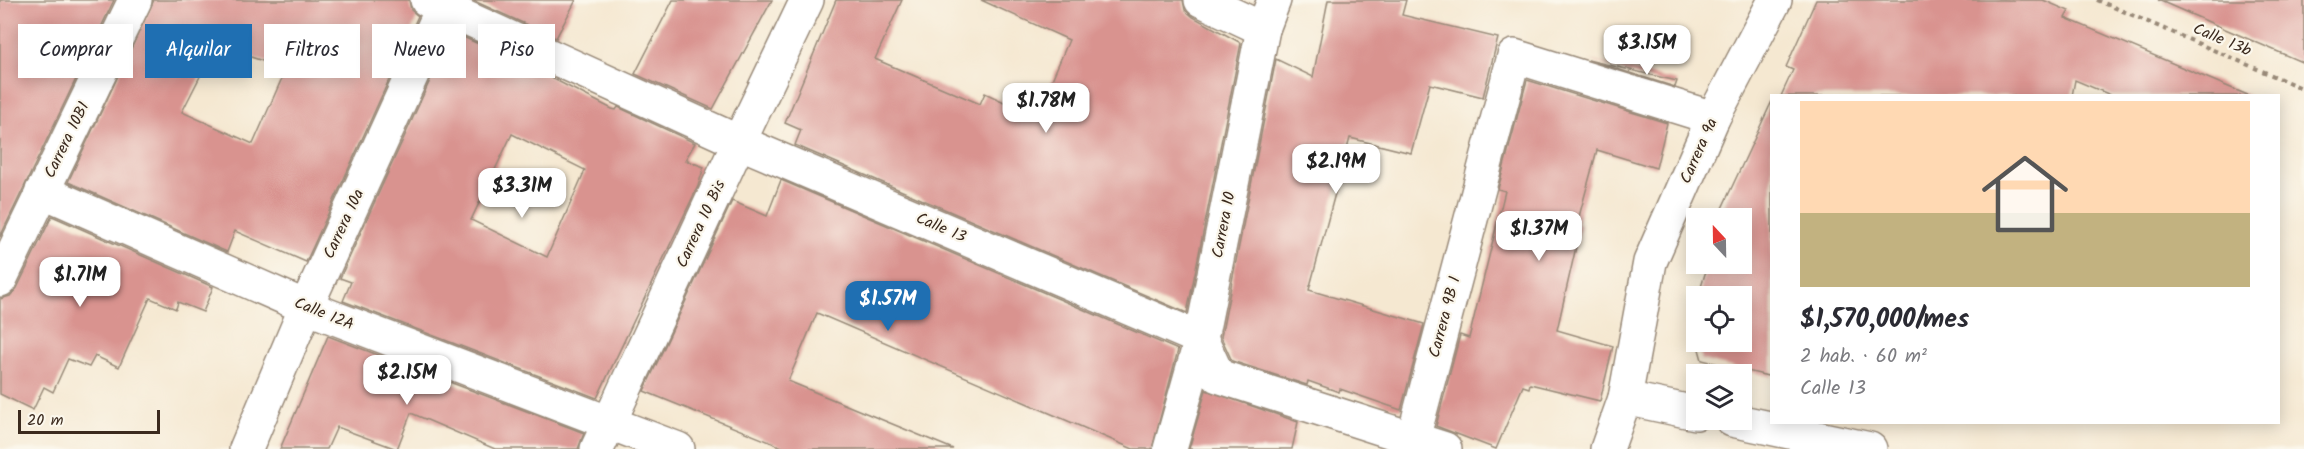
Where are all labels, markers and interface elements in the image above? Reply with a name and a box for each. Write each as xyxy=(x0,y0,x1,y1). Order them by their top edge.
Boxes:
street label: Calle 13b xyxy=(2189,17,2256,64)
chip: Comprar xyxy=(18,24,133,78)
chip: Alquilar xyxy=(145,24,252,78)
chip: Filtros xyxy=(264,24,360,78)
chip: Nuevo xyxy=(372,24,466,78)
chip: Piso xyxy=(478,24,555,78)
pin: $3.15M xyxy=(1598,25,1696,76)
text: $3.15M xyxy=(1618,28,1676,60)
pin: $1.78M xyxy=(997,83,1095,134)
text: $1.78M xyxy=(1017,86,1075,118)
street label: Carrera 10B1 xyxy=(38,98,96,182)
street label: Carrera 9a xyxy=(1673,114,1725,188)
icon: home xyxy=(1971,140,2079,248)
pin: $2.19M xyxy=(1287,144,1385,195)
text: $2.19M xyxy=(1306,147,1366,179)
pin: $3.31M xyxy=(473,168,571,219)
text: $3.31M xyxy=(492,171,552,203)
street label: Carrera 10 Bis xyxy=(670,176,732,272)
street label: Carrera 10a xyxy=(317,185,371,263)
street label: Carrera 10 xyxy=(1205,190,1243,260)
street label: Calle 13 xyxy=(912,206,970,250)
north arrow xyxy=(1686,208,1752,274)
map controls xyxy=(1686,208,1752,430)
pin: $1.37M xyxy=(1490,211,1588,262)
text: $1.37M xyxy=(1510,214,1568,246)
pin: $1.71M xyxy=(31,257,129,308)
text: $1.71M xyxy=(53,260,107,292)
street label: Carrera 9B 1 xyxy=(1422,273,1468,361)
pin: $1.57M xyxy=(839,281,937,332)
text: $1.57M xyxy=(859,284,917,316)
button: locate xyxy=(1686,286,1752,352)
street label: Calle 12A xyxy=(290,291,358,337)
text: $1,570,000/mes xyxy=(1800,299,1969,341)
text: 2 hab. · 60 m² xyxy=(1800,341,1927,373)
pin: $2.15M xyxy=(358,355,456,406)
text: $2.15M xyxy=(377,358,437,390)
button: layers xyxy=(1686,364,1752,430)
text: Calle 13 xyxy=(1800,373,1866,405)
scale bar xyxy=(18,407,160,434)
text: 20 m xyxy=(27,408,63,433)

